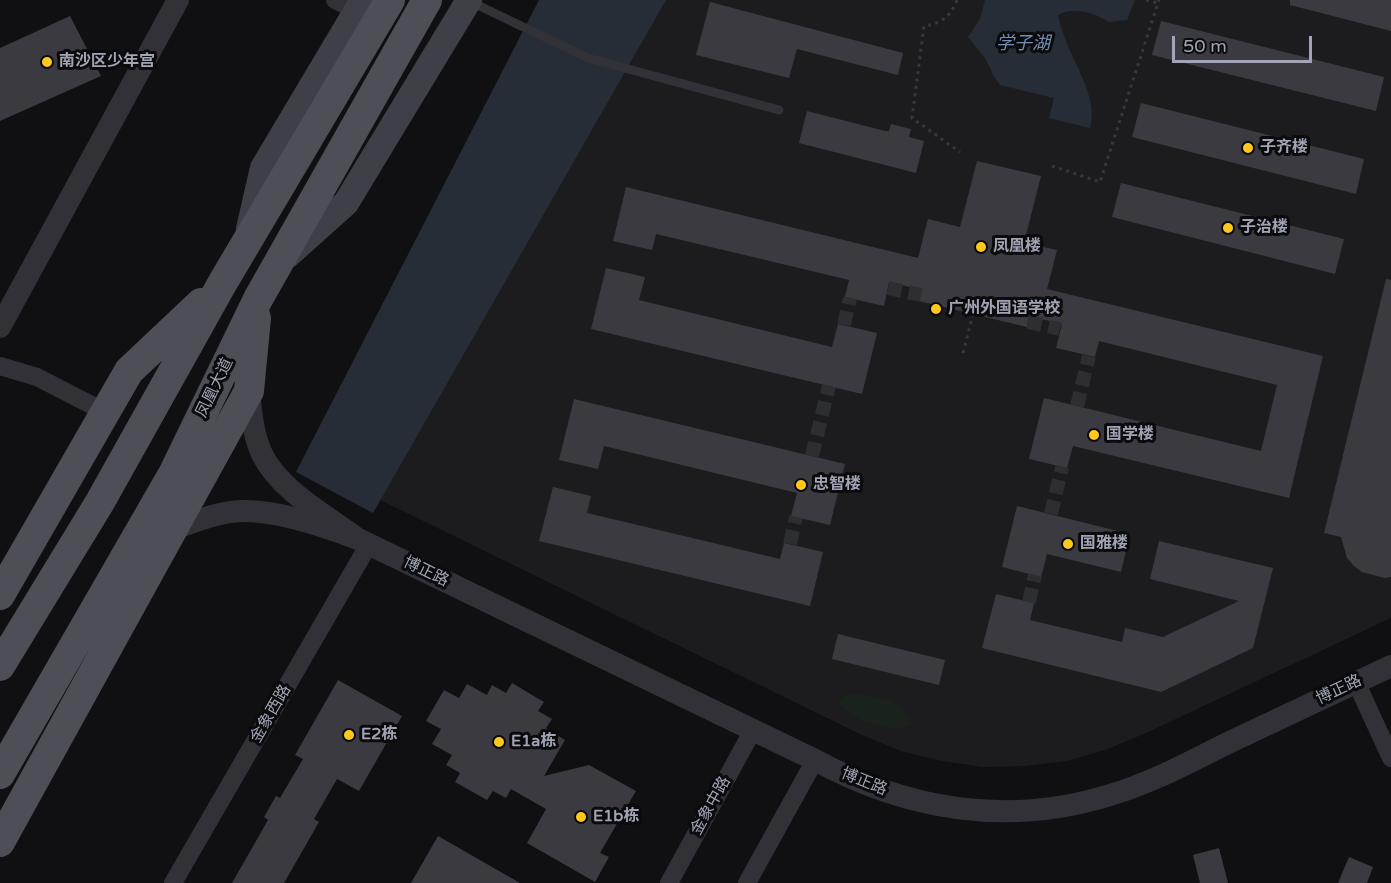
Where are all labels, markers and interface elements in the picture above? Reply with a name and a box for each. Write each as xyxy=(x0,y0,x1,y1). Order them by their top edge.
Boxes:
scale bar xyxy=(1175,24,1314,62)
water label: 学子湖 xyxy=(996,33,1050,55)
text: 50 m xyxy=(1183,35,1227,57)
place label: 南沙区少年宫 xyxy=(59,52,155,72)
marker: 南沙区少年宫 xyxy=(40,55,54,69)
place label: 子齐楼 xyxy=(1260,138,1308,158)
marker: 子齐楼 xyxy=(1241,141,1255,155)
place label: 子治楼 xyxy=(1240,218,1288,238)
marker: 子治楼 xyxy=(1221,221,1235,235)
place label: 凤凰楼 xyxy=(993,237,1041,257)
marker: 凤凰楼 xyxy=(974,240,988,254)
place label: 广州外国语学校 xyxy=(948,299,1060,319)
marker: 广州外国语学校 xyxy=(929,302,943,316)
street label: 凤凰大道 xyxy=(192,355,238,421)
place label: 国学楼 xyxy=(1106,425,1154,445)
marker: 国学楼 xyxy=(1087,428,1101,442)
place label: 忠智楼 xyxy=(813,475,861,495)
marker: 忠智楼 xyxy=(794,478,808,492)
place label: 国雅楼 xyxy=(1080,534,1128,554)
marker: 国雅楼 xyxy=(1061,537,1075,551)
street label: 博正路 xyxy=(400,553,452,591)
street label: 博正路 xyxy=(1313,671,1365,709)
street label: 金象西路 xyxy=(247,681,295,747)
place label: E2栋 xyxy=(361,725,397,745)
marker: E2栋 xyxy=(342,728,356,742)
place label: E1a栋 xyxy=(511,732,556,752)
marker: E1a栋 xyxy=(492,735,506,749)
street label: 博正路 xyxy=(838,764,890,800)
street label: 金象中路 xyxy=(687,773,735,839)
place label: E1b栋 xyxy=(593,807,639,827)
marker: E1b栋 xyxy=(574,810,588,824)

